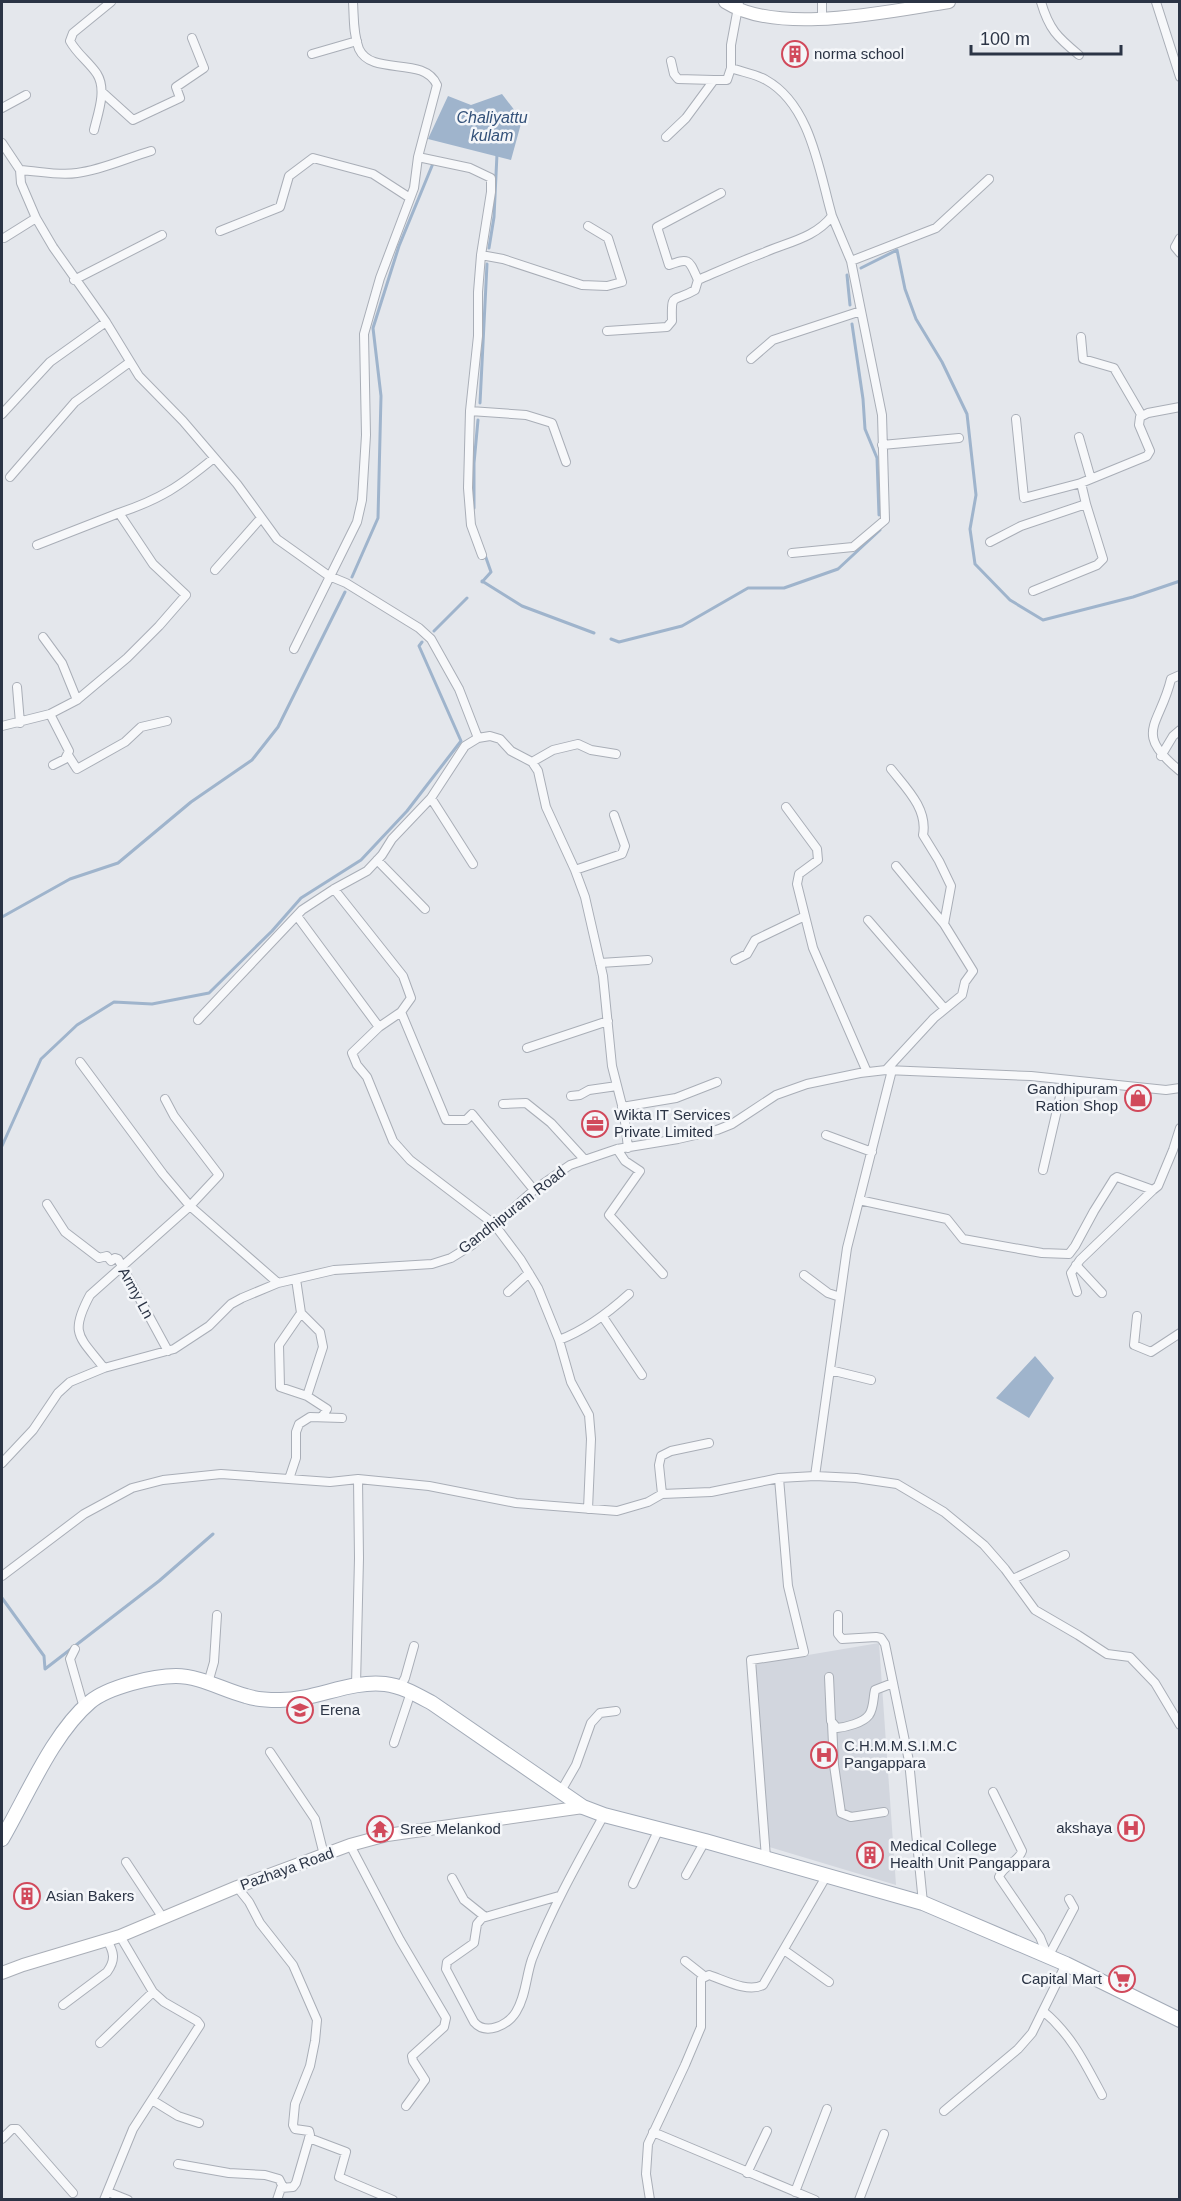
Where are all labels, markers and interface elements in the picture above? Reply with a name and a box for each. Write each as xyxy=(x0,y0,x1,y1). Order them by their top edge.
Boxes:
scale bar xyxy=(971,18,1121,56)
text: 100 m xyxy=(980,29,1030,49)
building icon: norma school xyxy=(780,39,810,69)
place label: norma school xyxy=(814,45,904,62)
water label: Chaliyattu kulam xyxy=(456,109,528,144)
place label: Gandhipuram Ration Shop xyxy=(1027,1080,1118,1114)
shop icon: Gandhipuram Ration Shop xyxy=(1123,1083,1153,1113)
place label: Wikta IT Services Private Limited xyxy=(614,1106,730,1140)
office icon: Wikta IT Services Private Limited xyxy=(580,1109,610,1139)
street label: Gandhipuram Road xyxy=(455,1163,569,1257)
street label: Army Ln xyxy=(115,1264,157,1321)
school or university icon: Erena xyxy=(285,1695,315,1725)
place label: Erena xyxy=(320,1701,361,1718)
place label: C.H.M.M.S.I.M.C Pangappara xyxy=(844,1737,957,1771)
hospital icon: C.H.M.M.S.I.M.C Pangappara xyxy=(809,1740,839,1770)
hospital icon: akshaya xyxy=(1116,1813,1146,1843)
temple icon: Sree Melankod xyxy=(365,1814,395,1844)
place label: akshaya xyxy=(1056,1819,1113,1836)
place label: Sree Melankod xyxy=(400,1820,501,1837)
place label: Medical College Health Unit Pangappara xyxy=(890,1837,1051,1871)
building icon: Medical College Health Unit Pangappara xyxy=(855,1840,885,1870)
street label: Pazhaya Road xyxy=(238,1844,336,1893)
building icon: Asian Bakers xyxy=(12,1881,42,1911)
place label: Asian Bakers xyxy=(46,1887,134,1904)
supermarket icon: Capital Mart xyxy=(1107,1964,1137,1994)
place label: Capital Mart xyxy=(1021,1970,1103,1987)

